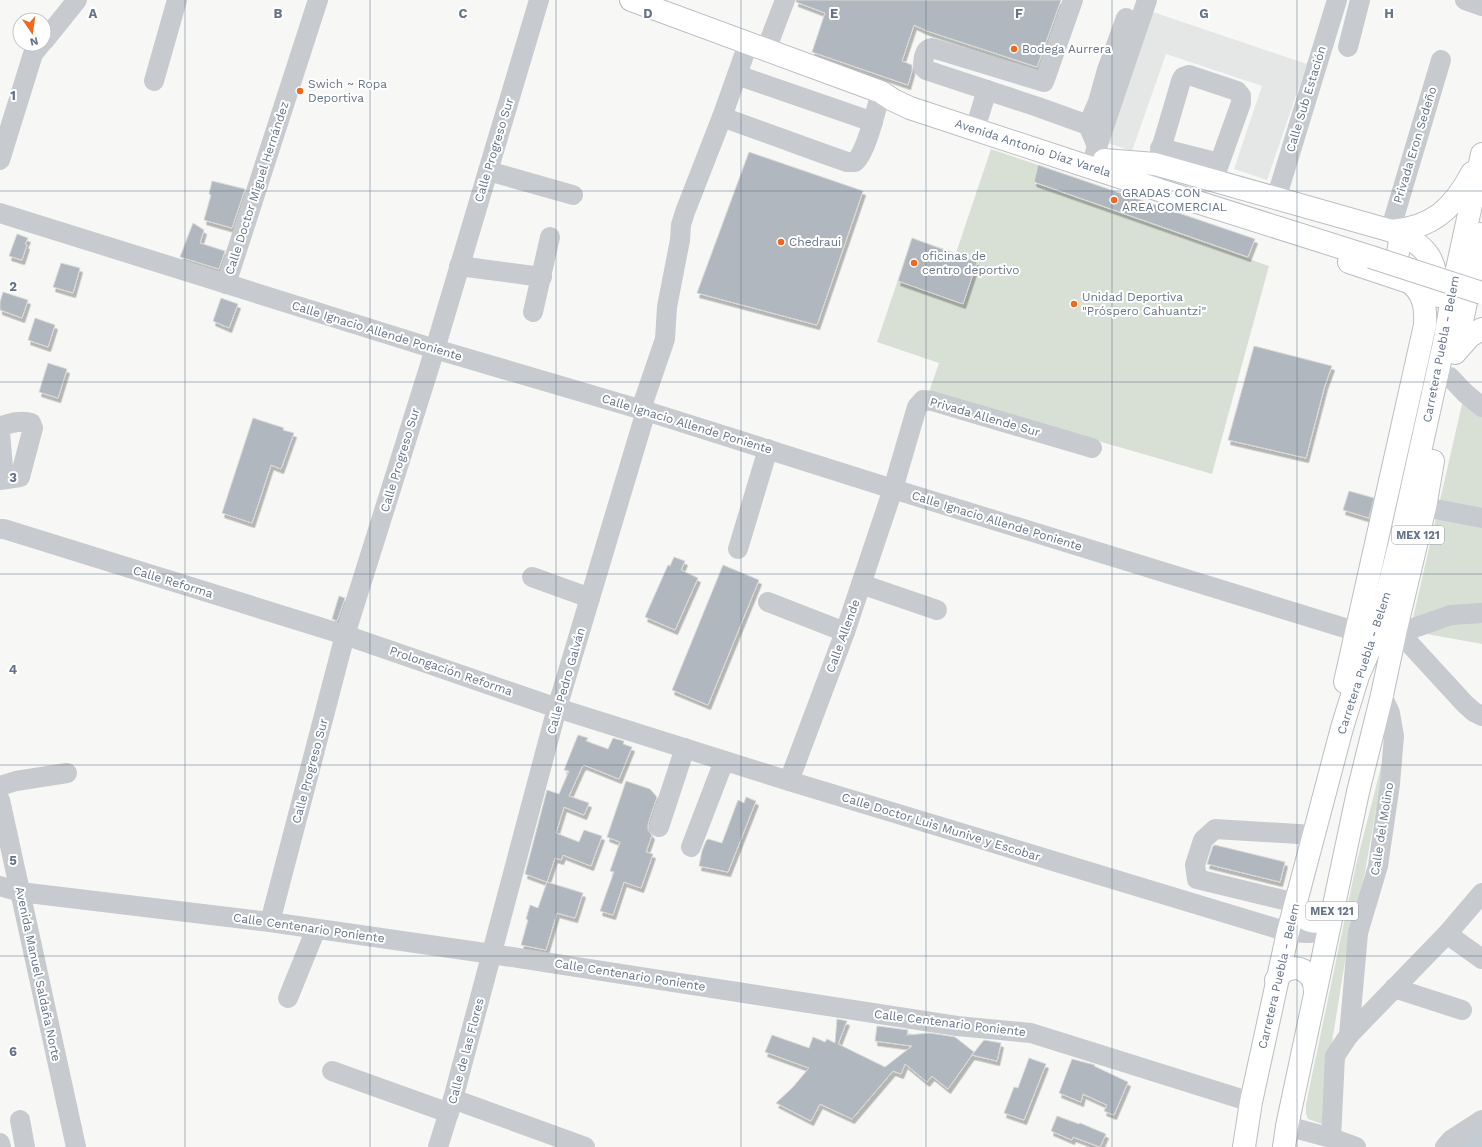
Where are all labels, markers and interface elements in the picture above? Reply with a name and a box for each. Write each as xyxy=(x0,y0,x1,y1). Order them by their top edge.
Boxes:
text: A xyxy=(89,6,98,21)
text: B xyxy=(274,6,283,21)
text: C xyxy=(459,6,468,21)
text: D xyxy=(643,6,653,21)
text: E xyxy=(830,6,838,21)
text: F xyxy=(1015,6,1023,21)
text: G xyxy=(1199,6,1209,21)
text: H xyxy=(1384,6,1394,21)
north arrow xyxy=(12,12,52,52)
text: N xyxy=(29,34,40,49)
place label: Bodega Aurrera xyxy=(1022,42,1111,56)
marker: Bodega Aurrera xyxy=(1009,44,1019,54)
street label: Calle Sub Estación xyxy=(1283,44,1329,154)
place label: Swich ~ Ropa Deportiva xyxy=(308,77,387,105)
street label: Privada Eron Sedeño xyxy=(1391,85,1439,205)
marker: Swich ~ Ropa Deportiva xyxy=(295,86,305,96)
text: 1 xyxy=(10,88,16,103)
street label: Calle Progreso Sur xyxy=(471,96,517,204)
street label: Calle Doctor Miguel Hernández xyxy=(222,100,292,276)
street label: Avenida Antonio Díaz Varela xyxy=(953,116,1113,180)
place label: GRADAS CON AREA COMERCIAL xyxy=(1122,186,1227,214)
marker: GRADAS CON AREA COMERCIAL xyxy=(1109,195,1119,205)
place label: Chedraui xyxy=(789,235,841,249)
marker: Chedraui xyxy=(776,237,786,247)
place label: oficinas de centro deportivo xyxy=(922,249,1019,277)
marker: oficinas de centro deportivo xyxy=(909,258,919,268)
street label: Carretera Puebla - Belem xyxy=(1420,274,1462,424)
text: 2 xyxy=(9,279,17,294)
place label: Unidad Deportiva "Próspero Cahuantzi" xyxy=(1082,290,1206,318)
street label: Calle Ignacio Allende Poniente xyxy=(290,298,464,364)
marker: Unidad Deportiva "Próspero Cahuantzi" xyxy=(1069,299,1079,309)
street label: Calle Ignacio Allende Poniente xyxy=(600,391,774,457)
street label: Privada Allende Sur xyxy=(928,395,1042,439)
street label: Calle Progreso Sur xyxy=(377,406,423,514)
text: 3 xyxy=(9,470,17,485)
street label: Calle Ignacio Allende Poniente xyxy=(910,488,1084,554)
road number: MEX 121 xyxy=(1392,526,1444,544)
street label: Calle Reforma xyxy=(131,563,215,601)
street label: Carretera Puebla - Belem xyxy=(1334,590,1394,736)
street label: Calle Allende xyxy=(823,597,863,675)
street label: Calle Pedro Galván xyxy=(544,626,588,736)
street label: Prolongación Reforma xyxy=(388,643,514,699)
text: 4 xyxy=(9,662,18,677)
street label: Calle Progreso Sur xyxy=(289,717,331,825)
street label: Calle del Molino xyxy=(1368,781,1396,877)
street label: Calle Doctor Luis Munive y Escobar xyxy=(840,790,1042,864)
text: 5 xyxy=(9,853,17,868)
street label: Avenida Manuel Saldaña Norte xyxy=(13,885,63,1063)
street label: Carretera Puebla - Belem xyxy=(1255,902,1303,1050)
road number: MEX 121 xyxy=(1306,902,1358,920)
street label: Calle Centenario Poniente xyxy=(232,910,386,946)
street label: Calle Centenario Poniente xyxy=(553,956,707,994)
street label: Calle de las Flores xyxy=(445,997,487,1105)
street label: Calle Centenario Poniente xyxy=(873,1007,1027,1039)
text: 6 xyxy=(9,1044,17,1059)

